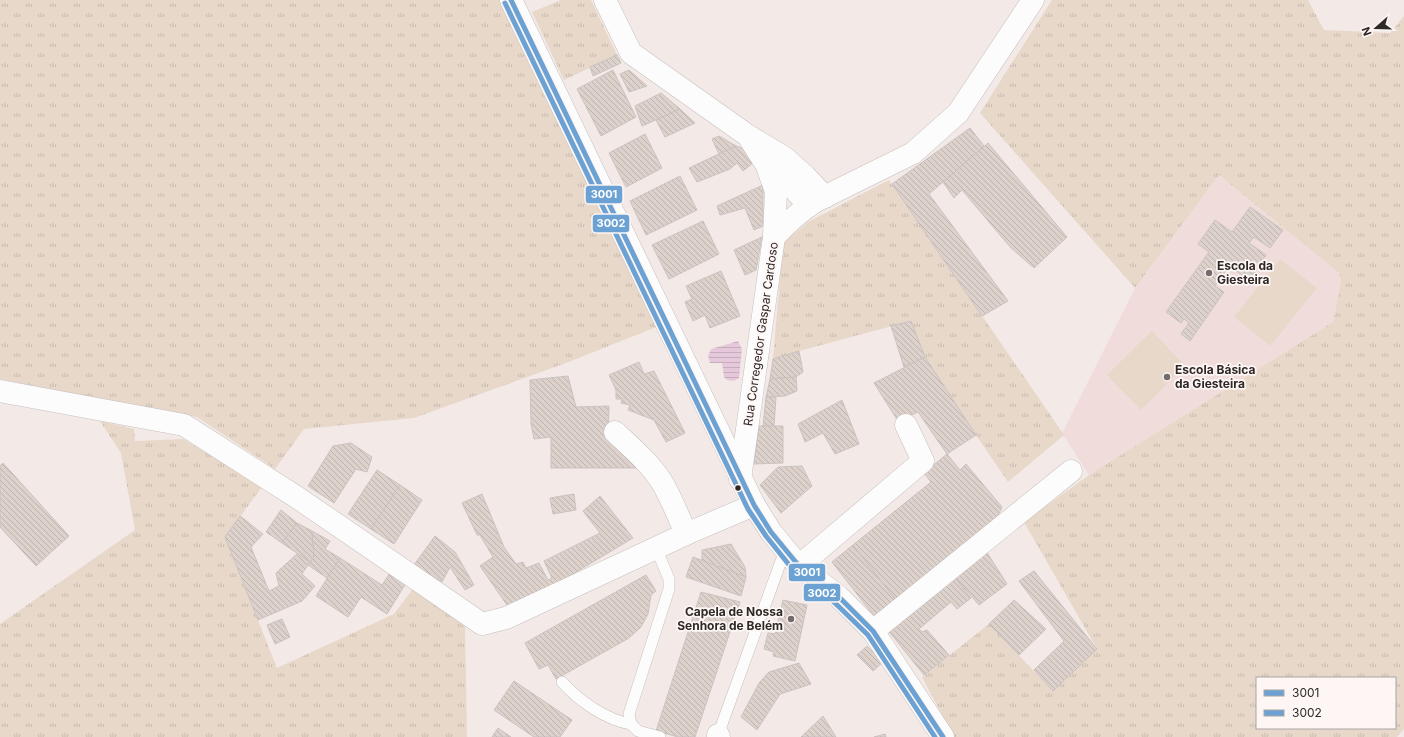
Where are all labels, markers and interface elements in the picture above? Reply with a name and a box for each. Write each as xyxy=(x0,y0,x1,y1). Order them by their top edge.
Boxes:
north arrow xyxy=(1356,8,1396,48)
text: N xyxy=(1359,25,1375,38)
line badge: 3001 xyxy=(585,185,623,204)
text: 3001 xyxy=(591,187,618,201)
line badge: 3002 xyxy=(592,214,630,233)
text: 3002 xyxy=(597,216,625,230)
street label: Rua Corregedor Gaspar Cardoso xyxy=(740,241,781,427)
place label: Escola da Giesteira xyxy=(1217,258,1273,287)
marker: Escola da Giesteira xyxy=(1204,268,1214,278)
place label: Escola Básica da Giesteira xyxy=(1175,362,1256,391)
marker: Escola Básica da Giesteira xyxy=(1162,372,1172,382)
unlabelled marker xyxy=(733,483,743,493)
line badge: 3001 xyxy=(788,563,826,582)
text: 3001 xyxy=(794,565,821,579)
line badge: 3002 xyxy=(803,583,841,602)
text: 3002 xyxy=(808,586,836,600)
place label: Capela de Nossa Senhora de Belém xyxy=(677,604,783,633)
marker: Capela de Nossa Senhora de Belém xyxy=(786,614,796,624)
legend xyxy=(1256,677,1396,729)
text: 3001 xyxy=(1292,685,1319,700)
text: 3002 xyxy=(1292,705,1322,720)

